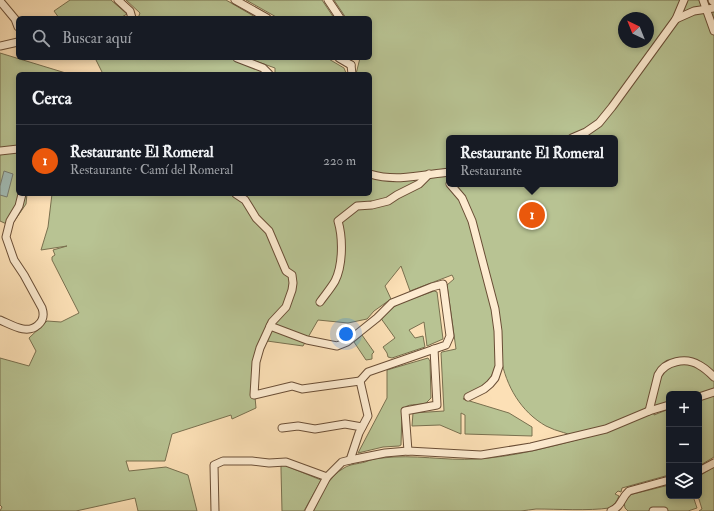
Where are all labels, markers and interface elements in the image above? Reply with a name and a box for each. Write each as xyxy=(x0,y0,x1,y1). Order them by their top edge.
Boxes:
north arrow xyxy=(618,12,654,48)
search box xyxy=(16,16,372,60)
icon: search xyxy=(30,27,52,49)
text: Buscar aquí xyxy=(62,29,131,48)
text: Cerca xyxy=(32,88,72,109)
popup xyxy=(446,135,618,187)
text: Restaurante El Romeral xyxy=(70,143,214,162)
text: Restaurante El Romeral xyxy=(460,144,604,163)
text: 1 xyxy=(43,153,47,169)
text: 220 m xyxy=(323,153,356,169)
text: Restaurante · Camí del Romeral xyxy=(70,162,233,178)
text: Restaurante xyxy=(460,163,522,179)
pin: 1 xyxy=(519,200,545,230)
your location xyxy=(336,324,356,344)
map controls xyxy=(666,391,702,499)
button: + xyxy=(666,391,702,427)
button: − xyxy=(666,427,702,463)
button: layers xyxy=(666,463,702,499)

